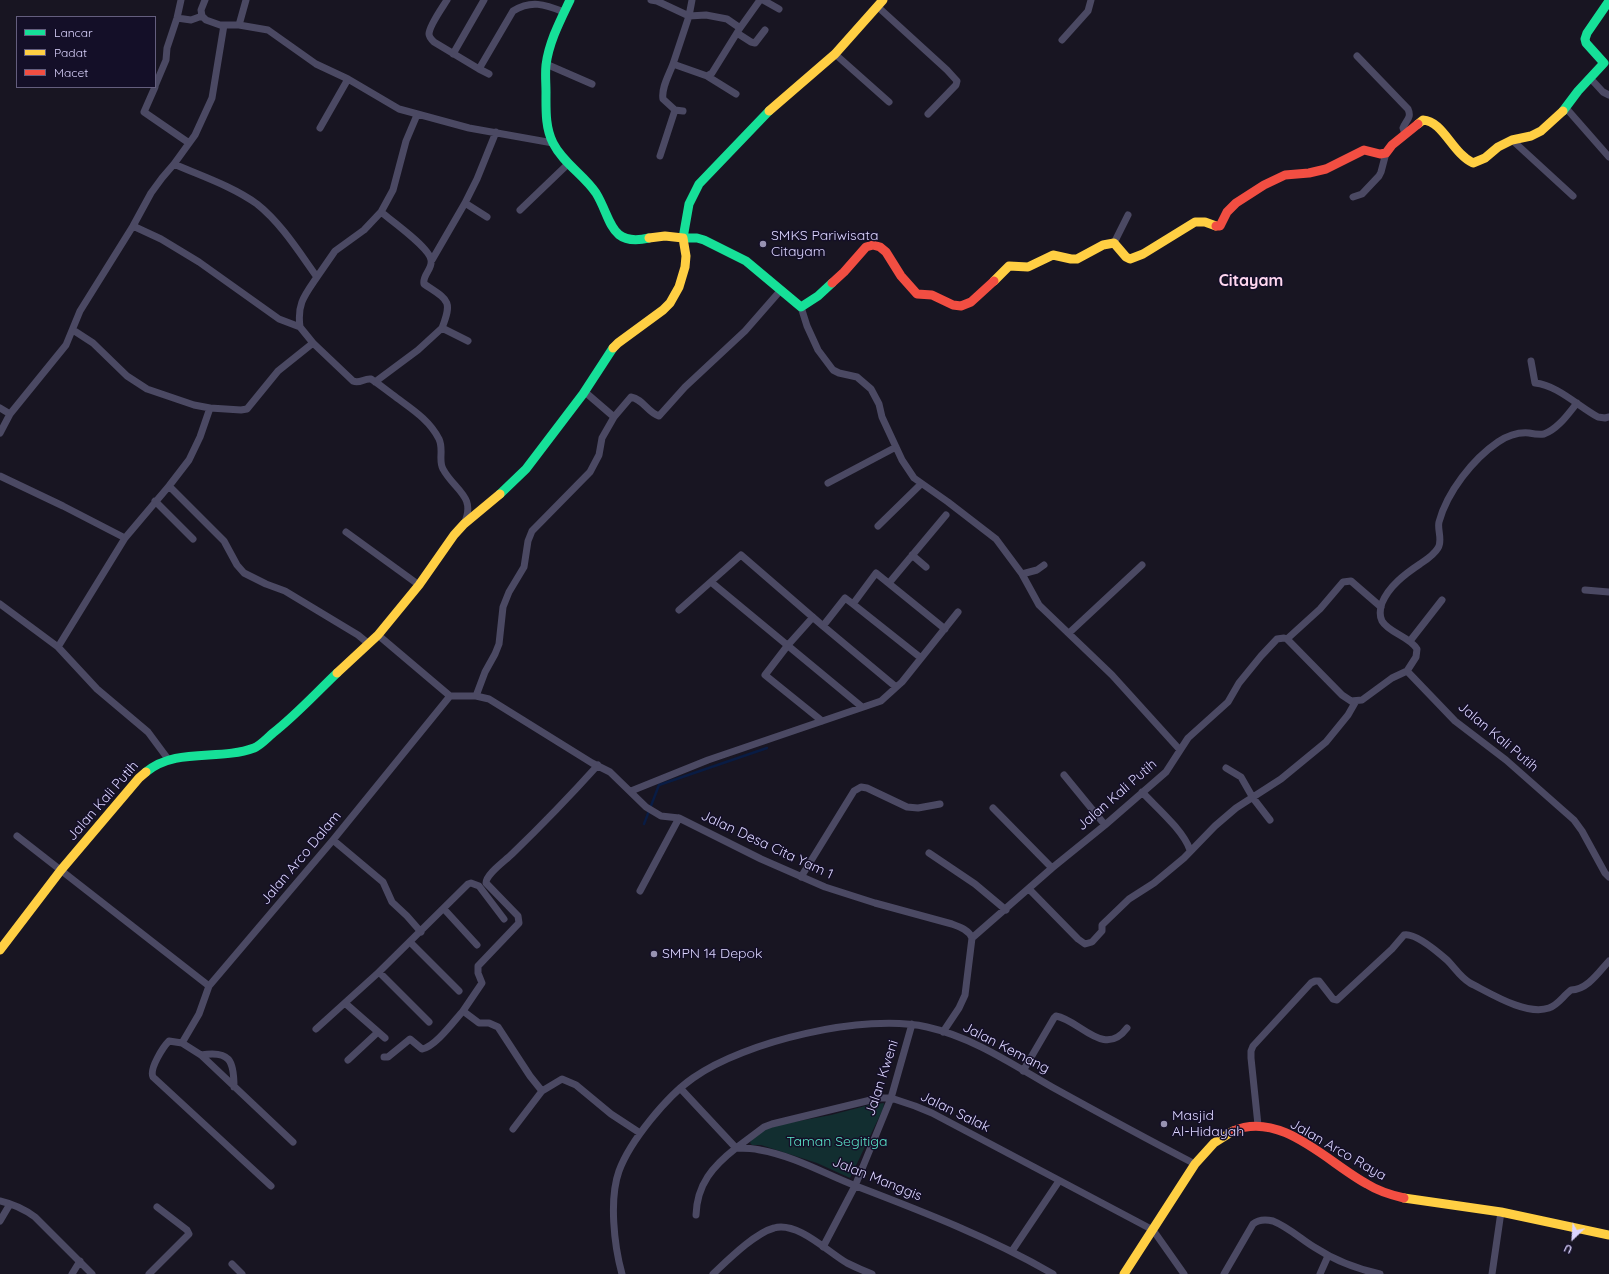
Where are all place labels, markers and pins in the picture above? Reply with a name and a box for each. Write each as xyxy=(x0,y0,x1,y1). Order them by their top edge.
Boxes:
place label: SMKS Pariwisata Citayam xyxy=(771,228,879,260)
marker: SMKS Pariwisata Citayam xyxy=(758,239,768,249)
place label: SMPN 14 Depok xyxy=(662,946,762,962)
marker: SMPN 14 Depok xyxy=(649,949,659,959)
place label: Masjid Al-Hidayah xyxy=(1172,1108,1244,1140)
marker: Masjid Al-Hidayah xyxy=(1159,1119,1169,1129)

